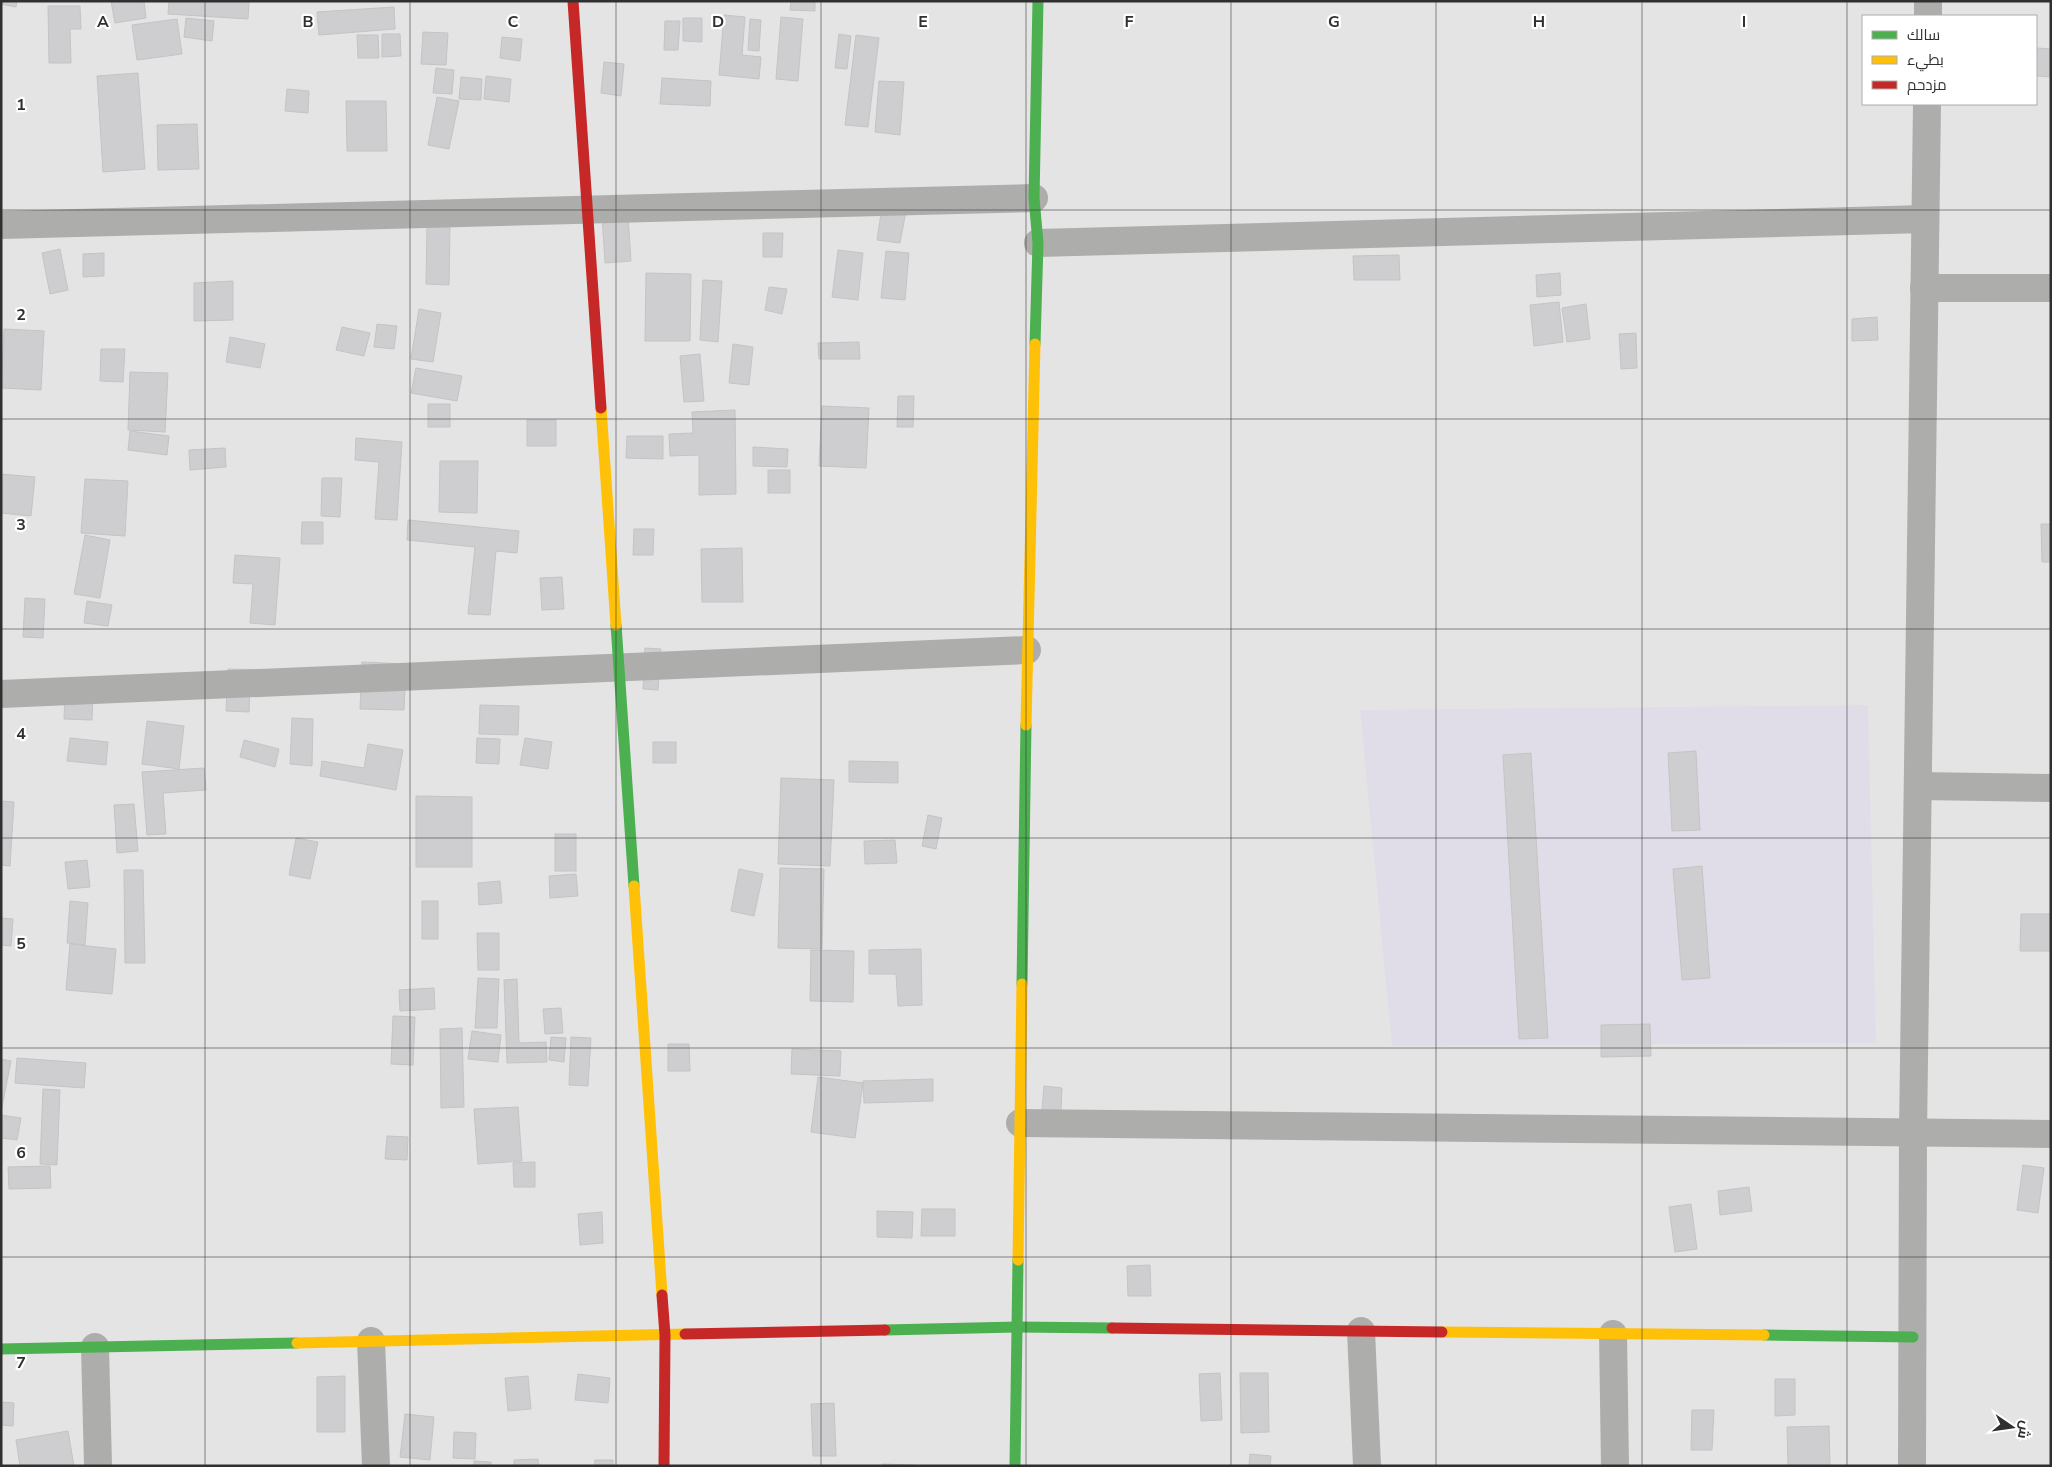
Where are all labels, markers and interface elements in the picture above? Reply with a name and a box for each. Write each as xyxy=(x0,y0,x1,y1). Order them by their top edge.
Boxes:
text: A xyxy=(97,11,109,33)
text: B xyxy=(302,11,314,33)
text: C xyxy=(508,11,519,33)
text: D xyxy=(712,11,724,33)
text: E xyxy=(918,11,928,33)
text: F xyxy=(1125,11,1134,33)
text: G xyxy=(1328,11,1340,33)
text: H xyxy=(1533,11,1545,33)
text: I xyxy=(1742,11,1746,33)
legend xyxy=(1862,15,2037,105)
text: سالك xyxy=(1907,25,1940,45)
text: بطيء xyxy=(1907,50,1944,72)
text: مزدحم xyxy=(1907,75,1947,95)
text: 1 xyxy=(16,94,26,116)
text: 2 xyxy=(16,304,26,326)
text: 3 xyxy=(16,514,26,536)
text: 4 xyxy=(16,723,26,745)
text: 5 xyxy=(16,933,26,955)
text: 6 xyxy=(16,1142,26,1164)
text: 7 xyxy=(16,1352,26,1374)
north arrow xyxy=(1987,1402,2037,1452)
text: ش xyxy=(2013,1419,2035,1441)

